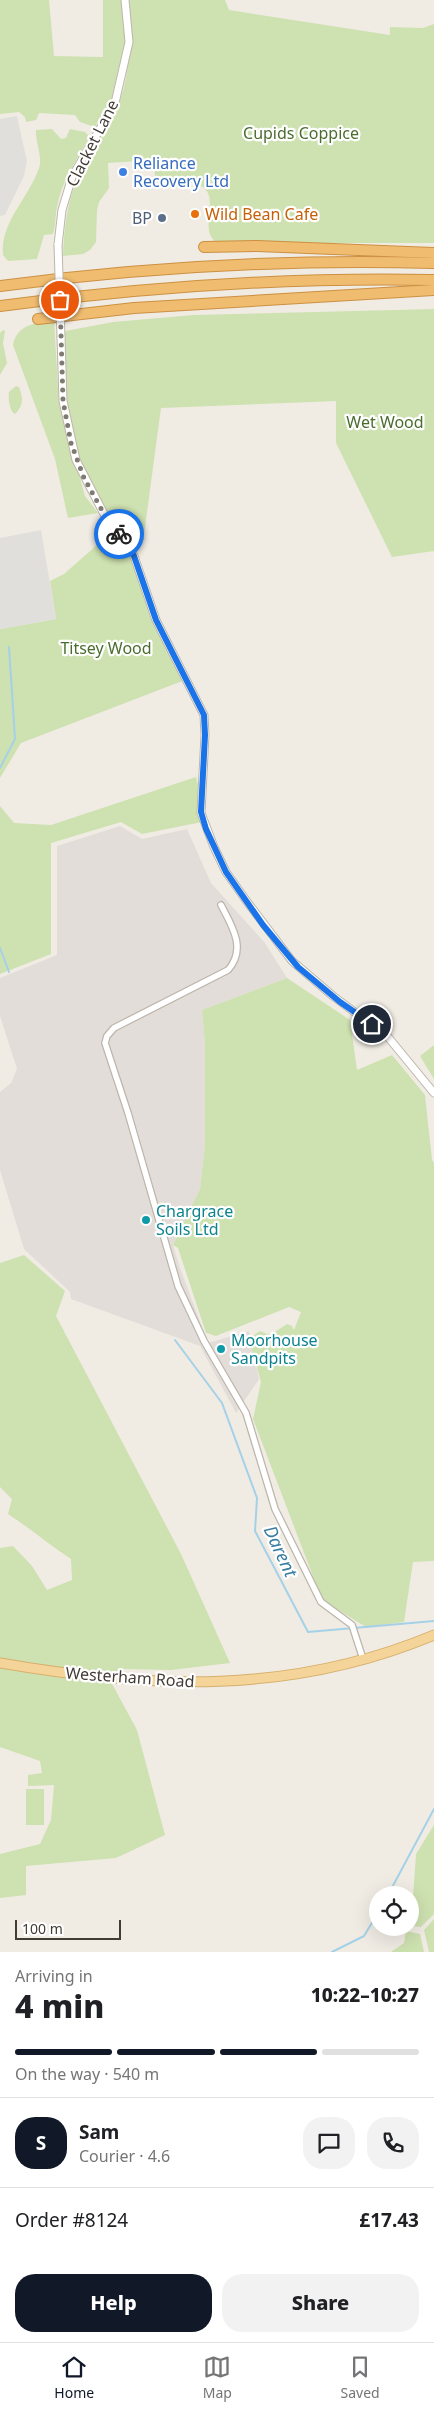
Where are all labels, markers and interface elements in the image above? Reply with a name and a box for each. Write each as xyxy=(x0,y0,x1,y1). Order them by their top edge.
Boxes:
street label: Clacket Lane xyxy=(61,96,123,190)
park label: Cupids Coppice xyxy=(243,122,359,144)
place label: Reliance Recovery Ltd xyxy=(133,152,229,192)
marker: Reliance Recovery Ltd xyxy=(117,166,129,178)
place label: Wild Bean Cafe xyxy=(205,203,318,225)
place label: BP xyxy=(132,207,152,229)
marker: Wild Bean Cafe xyxy=(189,208,201,220)
marker: BP xyxy=(156,212,168,224)
pin xyxy=(39,279,81,321)
icon: bag xyxy=(46,286,74,314)
park label: Wet Wood xyxy=(346,411,424,433)
courier xyxy=(94,509,144,559)
icon: bike xyxy=(105,520,133,548)
park label: Titsey Wood xyxy=(60,637,152,659)
pin xyxy=(351,1003,393,1045)
icon: home xyxy=(358,1010,386,1038)
place label: Chargrace Soils Ltd xyxy=(156,1200,233,1240)
marker: Chargrace Soils Ltd xyxy=(140,1214,152,1226)
place label: Moorhouse Sandpits xyxy=(231,1329,318,1369)
marker: Moorhouse Sandpits xyxy=(215,1343,227,1355)
water label: Darent xyxy=(259,1521,304,1582)
street label: Westerham Road xyxy=(65,1662,195,1692)
map controls xyxy=(369,1886,419,1936)
button: locate xyxy=(369,1886,419,1936)
scale bar xyxy=(15,1917,121,1940)
text: 100 m xyxy=(22,1919,63,1938)
text: Arriving in xyxy=(15,1965,93,1987)
text: 10:22–10:27 xyxy=(311,1982,419,2008)
text: 4 min xyxy=(15,1984,104,2027)
text: On the way · 540 m xyxy=(15,2063,159,2085)
button: chat xyxy=(303,2117,355,2169)
button: phone xyxy=(367,2117,419,2169)
text: Sam xyxy=(79,2119,119,2145)
text: S xyxy=(36,2130,46,2156)
text: Courier · 4.6 xyxy=(79,2145,170,2167)
text: Order #8124 xyxy=(15,2207,128,2233)
text: £17.43 xyxy=(359,2207,419,2233)
button: Help xyxy=(15,2274,212,2332)
button: Share xyxy=(222,2274,419,2332)
tab: Home xyxy=(54,2353,94,2402)
tab: Map xyxy=(203,2353,232,2402)
tab: Saved xyxy=(341,2353,380,2402)

